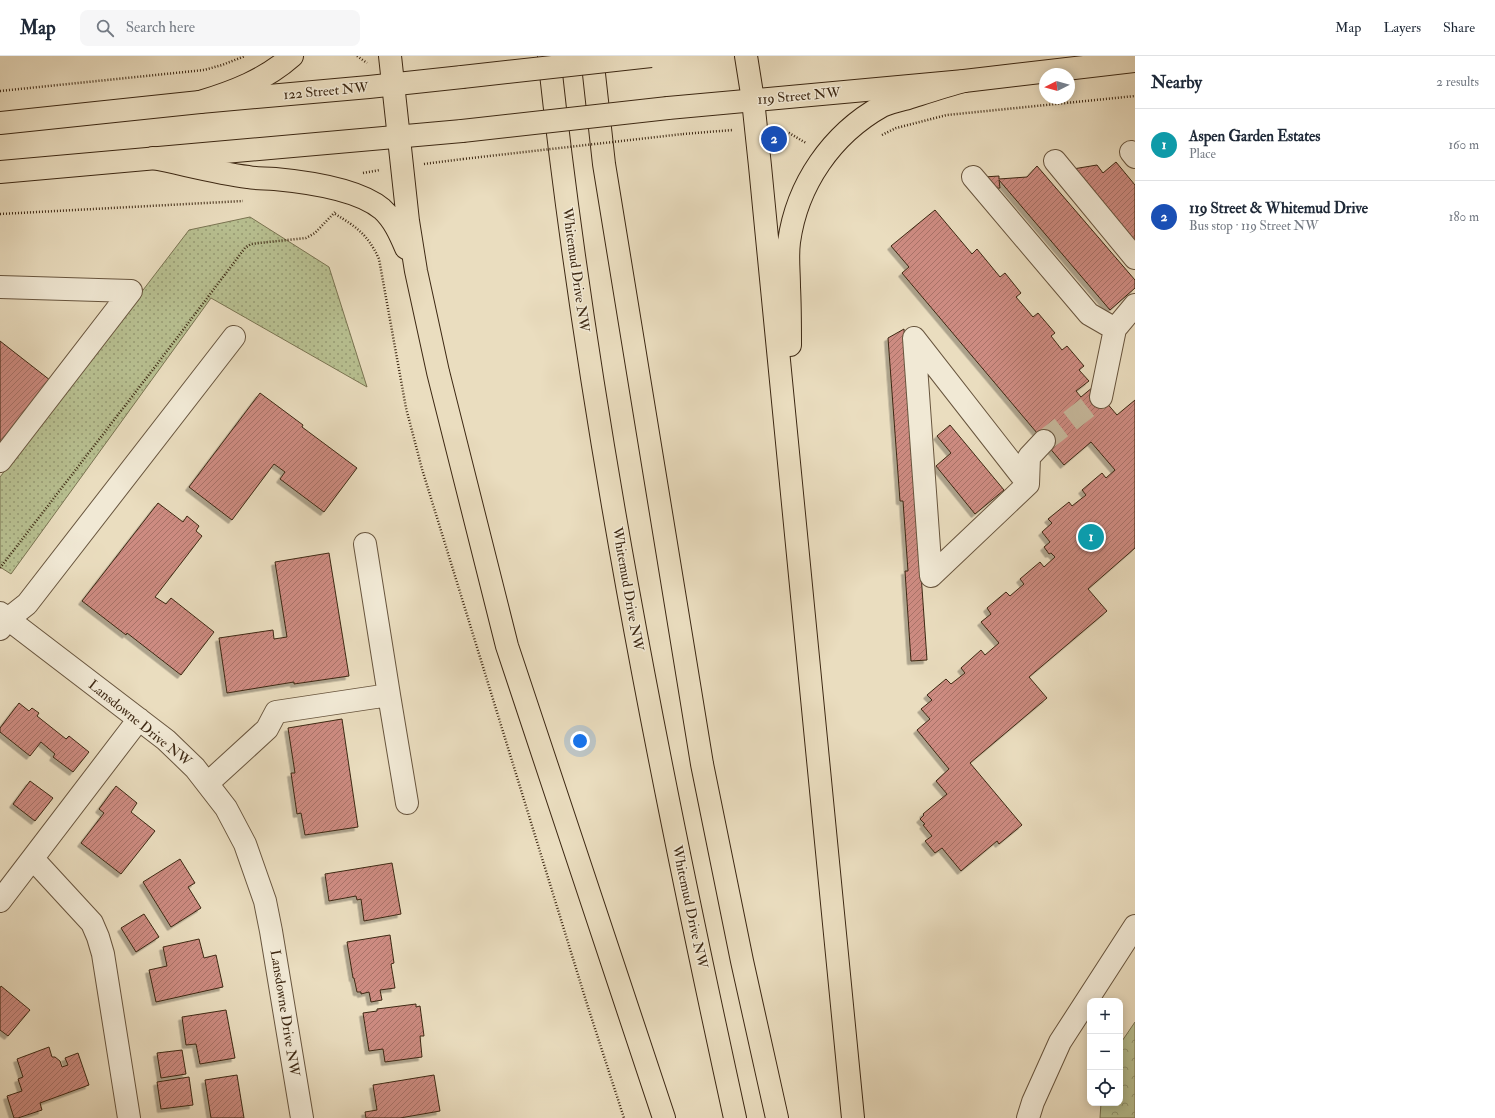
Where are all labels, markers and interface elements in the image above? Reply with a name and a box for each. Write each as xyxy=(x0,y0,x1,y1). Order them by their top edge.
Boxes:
search box xyxy=(80,10,360,46)
text: Map xyxy=(20,16,56,40)
icon: search xyxy=(94,17,116,39)
text: Search here xyxy=(126,18,195,37)
text: Map xyxy=(1335,19,1361,36)
text: Layers xyxy=(1383,19,1421,36)
text: Share xyxy=(1443,19,1475,36)
north arrow xyxy=(1039,68,1075,104)
text: Nearby xyxy=(1151,72,1202,93)
text: 2 results xyxy=(1436,74,1479,90)
street label: 122 Street NW xyxy=(283,79,370,103)
street label: 119 Street NW xyxy=(757,84,842,108)
pin: 2 xyxy=(761,124,787,154)
text: Aspen Garden Estates xyxy=(1189,127,1320,146)
text: 1 xyxy=(1162,137,1166,153)
text: 160 m xyxy=(1448,137,1479,153)
text: Place xyxy=(1189,146,1216,162)
text: 119 Street & Whitemud Drive xyxy=(1189,199,1368,218)
street label: Whitemud Drive NW xyxy=(559,206,593,334)
text: 2 xyxy=(1161,209,1167,225)
text: 180 m xyxy=(1449,209,1479,225)
text: Bus stop · 119 Street NW xyxy=(1189,218,1318,234)
pin: 1 xyxy=(1078,522,1104,552)
street label: Whitemud Drive NW xyxy=(609,525,647,653)
street label: Lansdowne Drive NW xyxy=(85,676,196,770)
your location xyxy=(570,731,590,751)
street label: Whitemud Drive NW xyxy=(668,843,712,971)
street label: Lansdowne Drive NW xyxy=(267,949,304,1078)
map controls xyxy=(1087,998,1123,1106)
button: + xyxy=(1087,998,1123,1034)
button: − xyxy=(1087,1034,1123,1070)
button: locate xyxy=(1087,1070,1123,1106)

